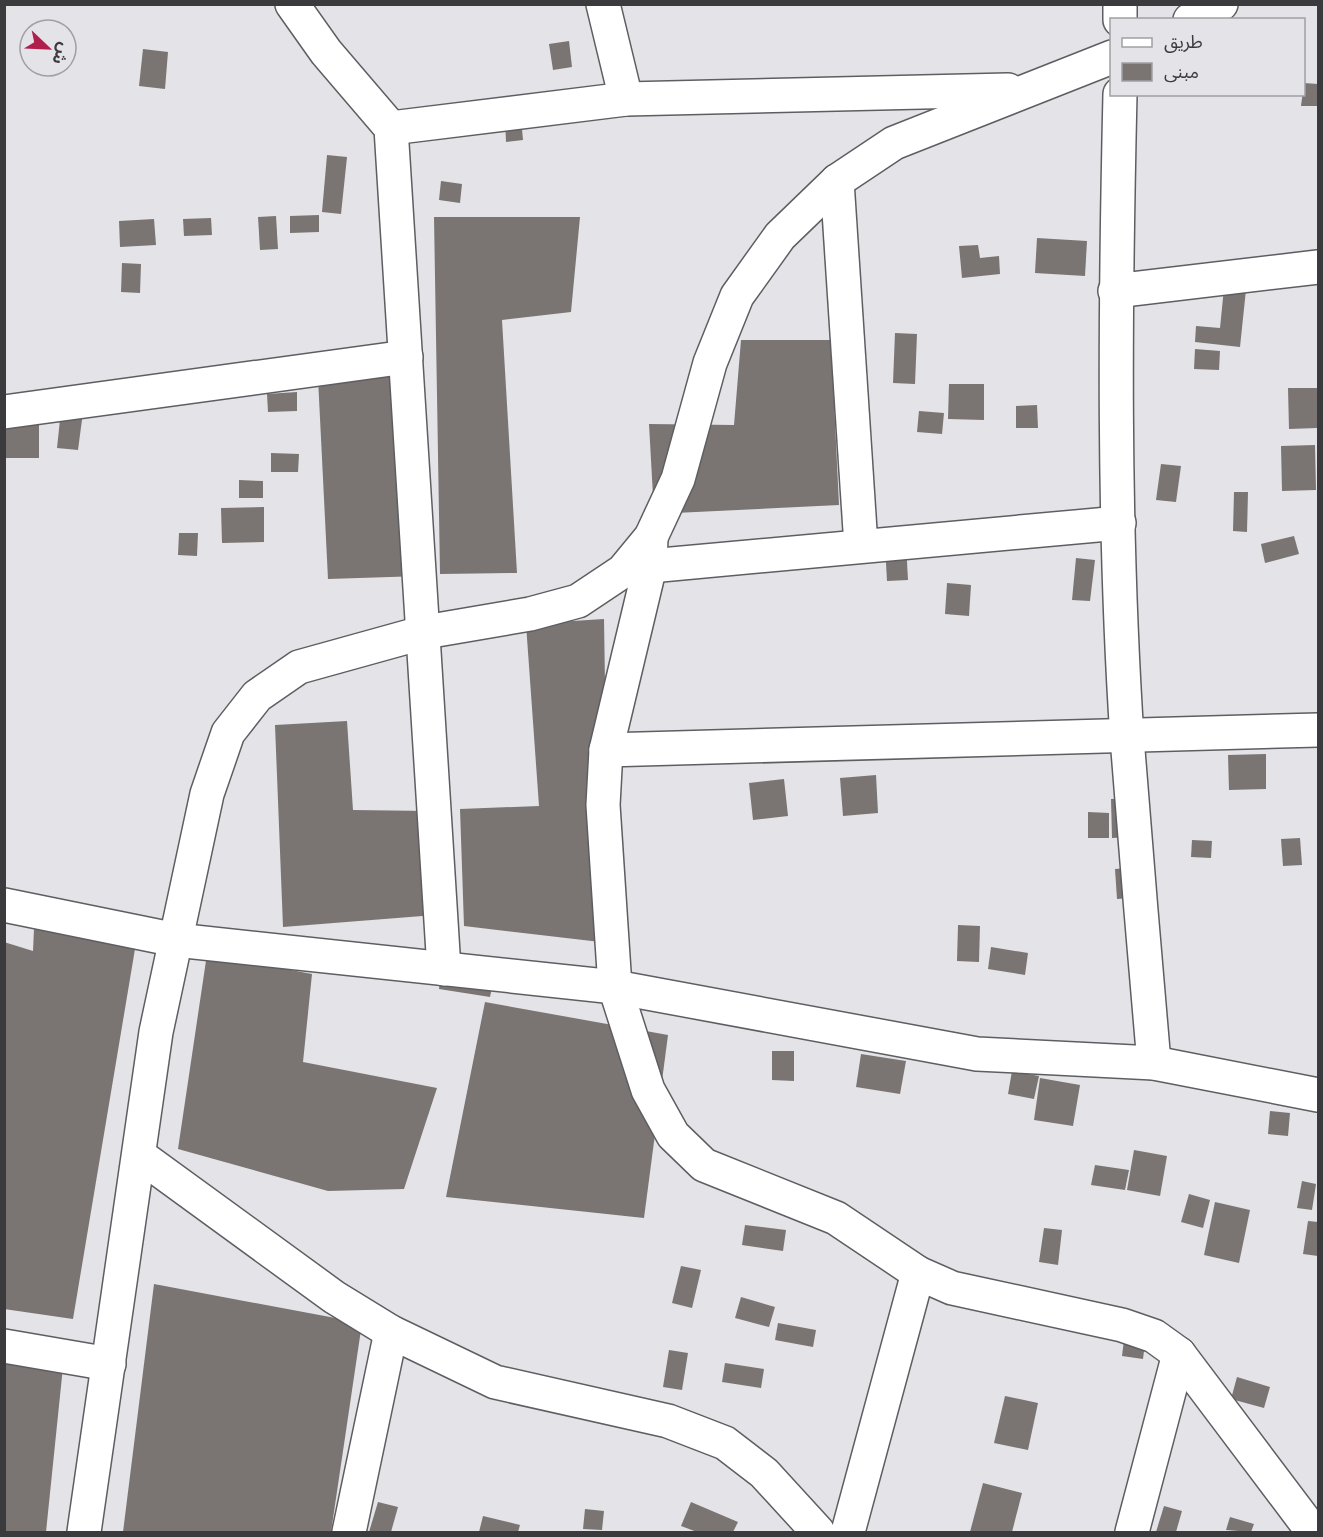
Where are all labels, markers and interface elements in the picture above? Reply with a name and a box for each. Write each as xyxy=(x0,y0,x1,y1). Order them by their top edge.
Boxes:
north arrow xyxy=(18,18,78,78)
legend xyxy=(1110,18,1305,96)
text: طريق xyxy=(1164,32,1203,53)
text: ش xyxy=(48,40,73,67)
text: مبنى xyxy=(1164,62,1199,83)

